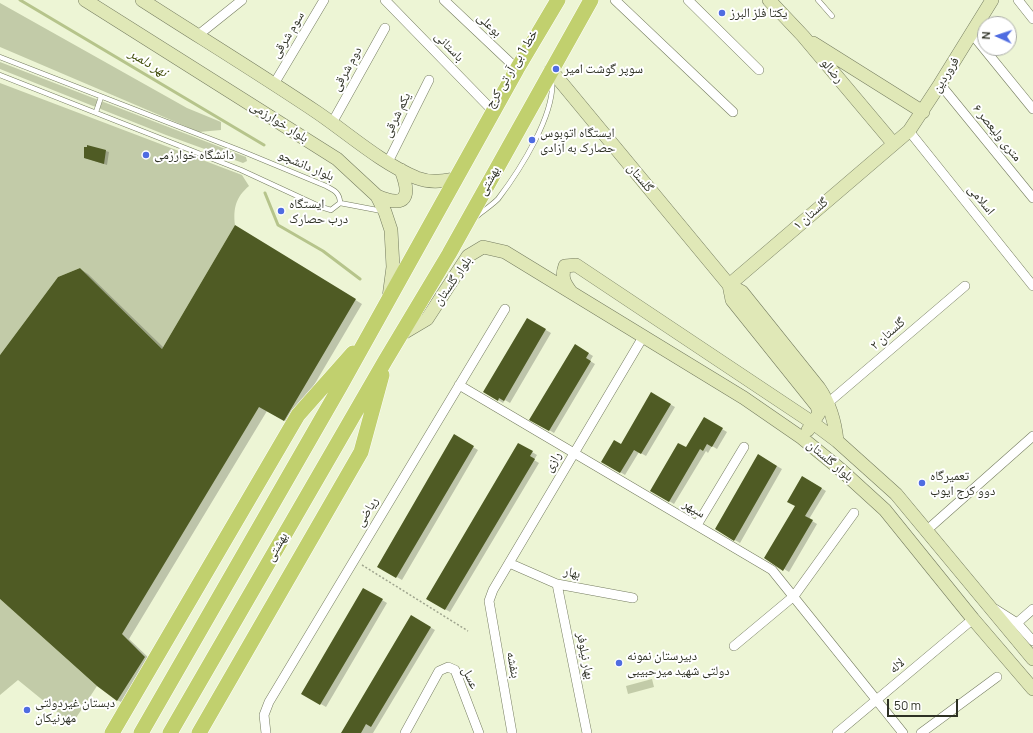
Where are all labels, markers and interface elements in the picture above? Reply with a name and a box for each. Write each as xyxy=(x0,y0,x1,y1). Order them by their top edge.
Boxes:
place label: یکتا فلز البرز xyxy=(730,5,787,21)
marker: یکتا فلز البرز xyxy=(717,8,727,18)
street label: سوم شرقی xyxy=(268,9,308,61)
street label: بوعلی xyxy=(473,10,505,40)
north arrow xyxy=(977,16,1017,56)
street label: خط 1 بی آر تی کرج xyxy=(482,27,542,111)
street label: باستانی xyxy=(431,29,467,65)
text: N xyxy=(978,31,993,40)
street label: دوم شرقی xyxy=(328,44,366,94)
water label: نهر دلمبر xyxy=(126,45,170,81)
street label: فروردین xyxy=(929,54,963,96)
street label: رضالو xyxy=(817,56,847,86)
place label: سوپر گوشت امیر xyxy=(564,61,643,77)
marker: سوپر گوشت امیر xyxy=(551,64,561,74)
street label: یکم شرقی xyxy=(379,90,415,140)
street label: بلوار خوارزمی xyxy=(247,98,311,146)
street label: ۶ متری ولیعصر xyxy=(969,101,1025,165)
place label: ایستگاه اتوبوس حصارک به آزادی xyxy=(540,125,615,156)
marker: ایستگاه اتوبوس حصارک به آزادی xyxy=(527,135,537,145)
place label: دانشگاه خوارزمی xyxy=(154,147,234,163)
street label: بلوار دانشجو xyxy=(276,147,336,185)
marker: دانشگاه خوارزمی xyxy=(141,150,151,160)
street label: گلستان xyxy=(623,160,657,196)
street label: بهشتی xyxy=(475,164,503,198)
street label: اسلامی xyxy=(964,182,998,218)
street label: گلستان ۱ xyxy=(790,195,832,233)
place label: ایستگاه درب حصارک xyxy=(289,196,348,227)
marker: ایستگاه درب حصارک xyxy=(276,206,286,216)
street label: بلوار گلستان xyxy=(430,253,476,309)
street label: گلستان ۲ xyxy=(867,315,909,353)
street label: بلوار گلستان xyxy=(803,437,857,485)
street label: رازی xyxy=(541,449,565,475)
place label: تعمیرگاه دوو کرج ایوب xyxy=(930,468,995,499)
marker: تعمیرگاه دوو کرج ایوب xyxy=(917,478,927,488)
street label: ریاضی xyxy=(352,494,382,530)
street label: سپهر xyxy=(680,496,708,522)
street label: بهشتى xyxy=(263,530,291,564)
street label: بهار xyxy=(562,564,582,582)
street label: بهار نیلوفر xyxy=(573,631,597,681)
place label: دبیرستان نمونه دولتی شهید میرحبیبی xyxy=(627,648,730,679)
street label: بنفشه xyxy=(503,650,523,680)
street label: لاله xyxy=(886,655,908,677)
marker: دبیرستان نمونه دولتی شهید میرحبیبی xyxy=(614,658,624,668)
street label: عسل xyxy=(458,664,482,692)
scale bar xyxy=(889,691,960,717)
place label: دبستان غیردولتی مهرنیکان xyxy=(35,695,115,726)
text: 50 m xyxy=(894,697,921,714)
marker: دبستان غیردولتی مهرنیکان xyxy=(22,705,32,715)

